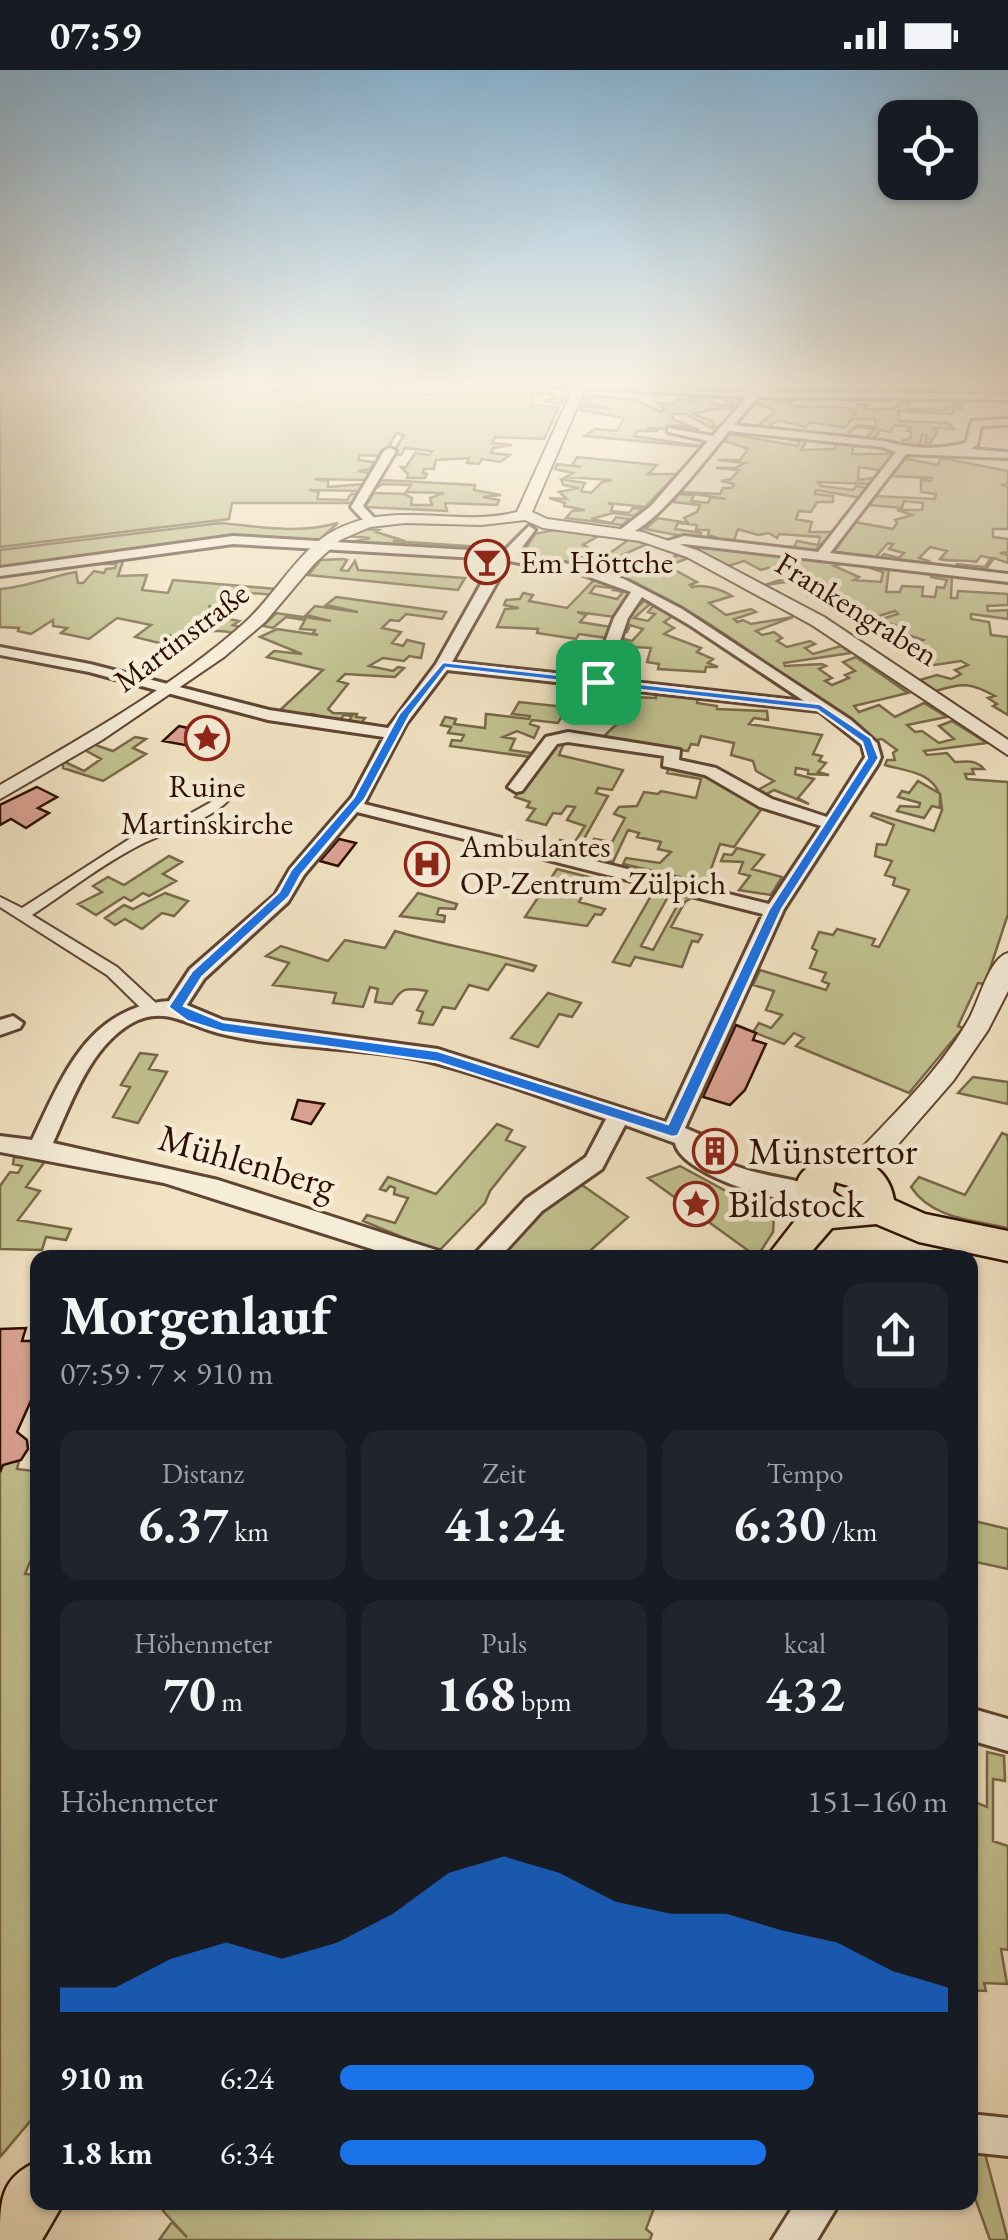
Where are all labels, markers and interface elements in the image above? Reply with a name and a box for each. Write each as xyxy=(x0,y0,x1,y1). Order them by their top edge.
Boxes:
text: 07:59 xyxy=(50,11,141,60)
map controls xyxy=(878,100,978,200)
button: locate xyxy=(878,100,978,200)
bar icon: Em Höttche xyxy=(464,539,510,585)
place label: Em Höttche xyxy=(520,541,673,583)
street label: Frankengraben xyxy=(768,542,946,676)
street label: Martinstraße xyxy=(105,572,257,702)
pin xyxy=(556,640,641,725)
icon: arrive xyxy=(571,655,626,710)
place icon: Ruine Martinskirche xyxy=(184,715,230,761)
place label: Ruine Martinskirche xyxy=(121,765,293,844)
place label: Ambulantes OP-Zentrum Zülpich xyxy=(459,825,726,904)
hospital icon: Ambulantes OP-Zentrum Zülpich xyxy=(404,841,450,887)
street label: Mühlenberg xyxy=(153,1112,342,1209)
place label: Münstertor xyxy=(748,1126,918,1175)
building icon: Münstertor xyxy=(692,1128,738,1174)
place label: Bildstock xyxy=(728,1179,865,1228)
place icon: Bildstock xyxy=(673,1181,719,1227)
text: Morgenlauf xyxy=(60,1279,331,1350)
button: share xyxy=(843,1283,948,1388)
text: 07:59 · 7 × 910 m xyxy=(60,1352,273,1394)
text: Distanz xyxy=(162,1455,244,1491)
text: Zeit xyxy=(482,1455,526,1491)
text: Tempo xyxy=(767,1455,843,1491)
text: 6.37 xyxy=(137,1491,229,1556)
text: 41:24 xyxy=(444,1491,564,1556)
text: 6:30 xyxy=(732,1491,826,1556)
text: km xyxy=(229,1513,269,1549)
text: /km xyxy=(826,1513,878,1549)
text: Höhenmeter xyxy=(134,1625,272,1661)
text: Puls xyxy=(481,1625,527,1661)
text: kcal xyxy=(784,1625,826,1661)
text: 70 xyxy=(163,1661,216,1726)
text: 168 xyxy=(436,1661,516,1726)
text: 432 xyxy=(765,1661,845,1726)
text: m xyxy=(216,1683,243,1719)
text: bpm xyxy=(516,1683,572,1719)
text: Höhenmeter xyxy=(60,1780,218,1822)
text: 151–160 m xyxy=(807,1780,948,1822)
text: 910 m xyxy=(60,2057,144,2099)
text: 6:24 xyxy=(220,2057,274,2099)
text: 1.8 km xyxy=(60,2132,153,2174)
text: 6:34 xyxy=(220,2132,274,2174)

